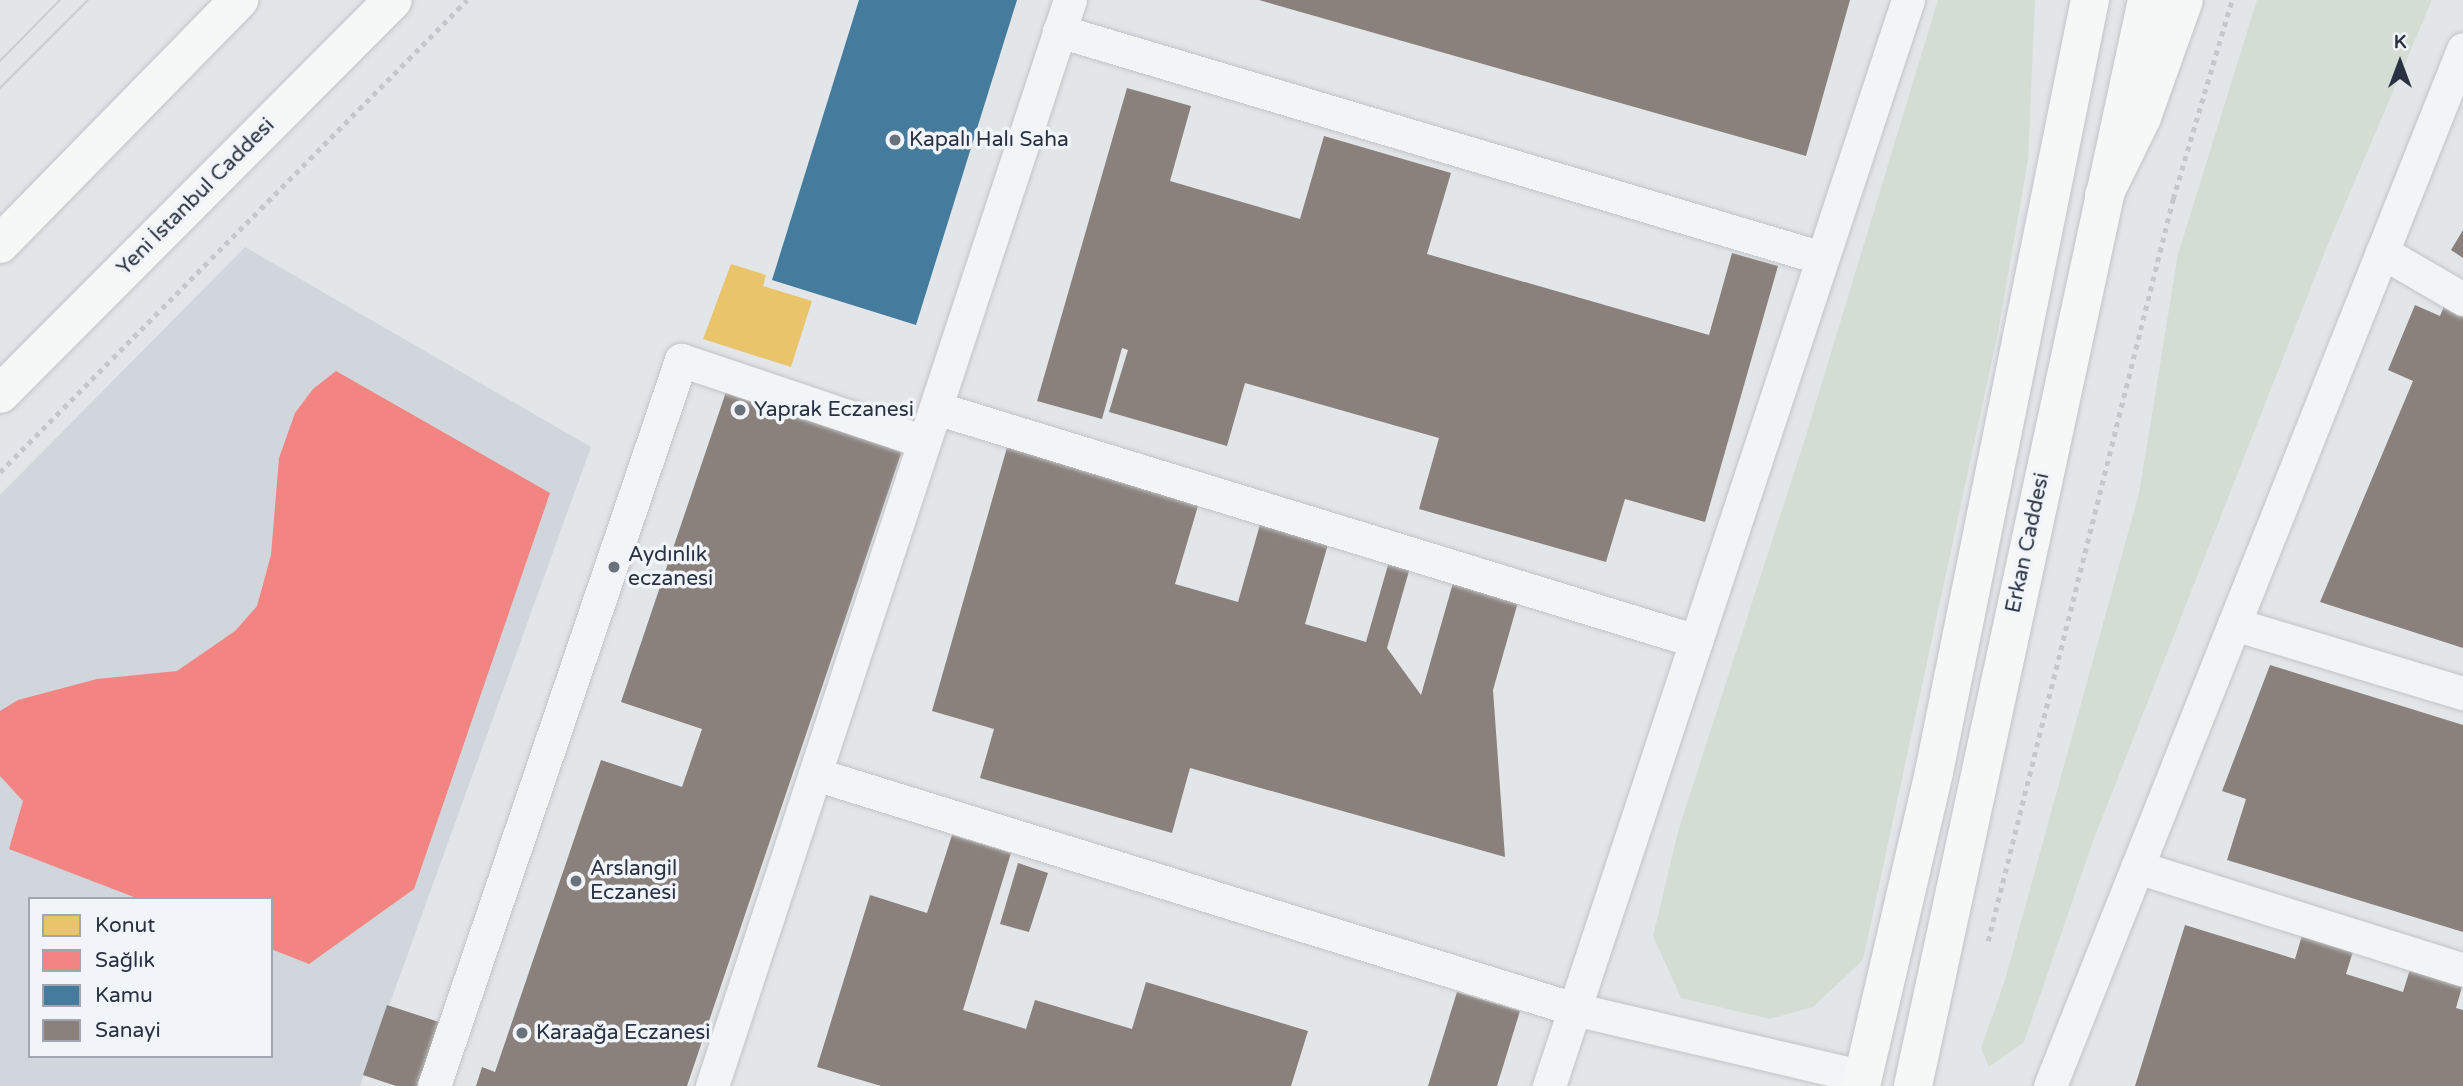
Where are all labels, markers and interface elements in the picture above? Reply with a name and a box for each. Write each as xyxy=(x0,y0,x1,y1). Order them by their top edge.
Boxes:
north arrow xyxy=(2365,28,2435,98)
text: K xyxy=(2394,31,2406,53)
street label: Yeni İstanbul Caddesi xyxy=(112,113,280,281)
place label: Kapalı Halı Saha xyxy=(909,127,1069,153)
marker: Kapalı Halı Saha xyxy=(887,132,903,148)
place label: Yaprak Eczanesi xyxy=(754,397,914,423)
marker: Yaprak Eczanesi xyxy=(732,402,748,418)
street label: Erkan Caddesi xyxy=(2001,471,2055,615)
place label: Aydınlık eczanesi xyxy=(628,542,713,592)
marker: Aydınlık eczanesi xyxy=(606,559,622,575)
place label: Arslangil Eczanesi xyxy=(590,856,677,906)
marker: Arslangil Eczanesi xyxy=(568,873,584,889)
legend xyxy=(28,897,273,1058)
text: Konut xyxy=(95,913,155,938)
text: Sağlık xyxy=(95,948,155,973)
text: Kamu xyxy=(95,983,153,1008)
text: Sanayi xyxy=(95,1018,161,1043)
place label: Karaağa Eczanesi xyxy=(536,1020,711,1046)
marker: Karaağa Eczanesi xyxy=(514,1025,530,1041)

